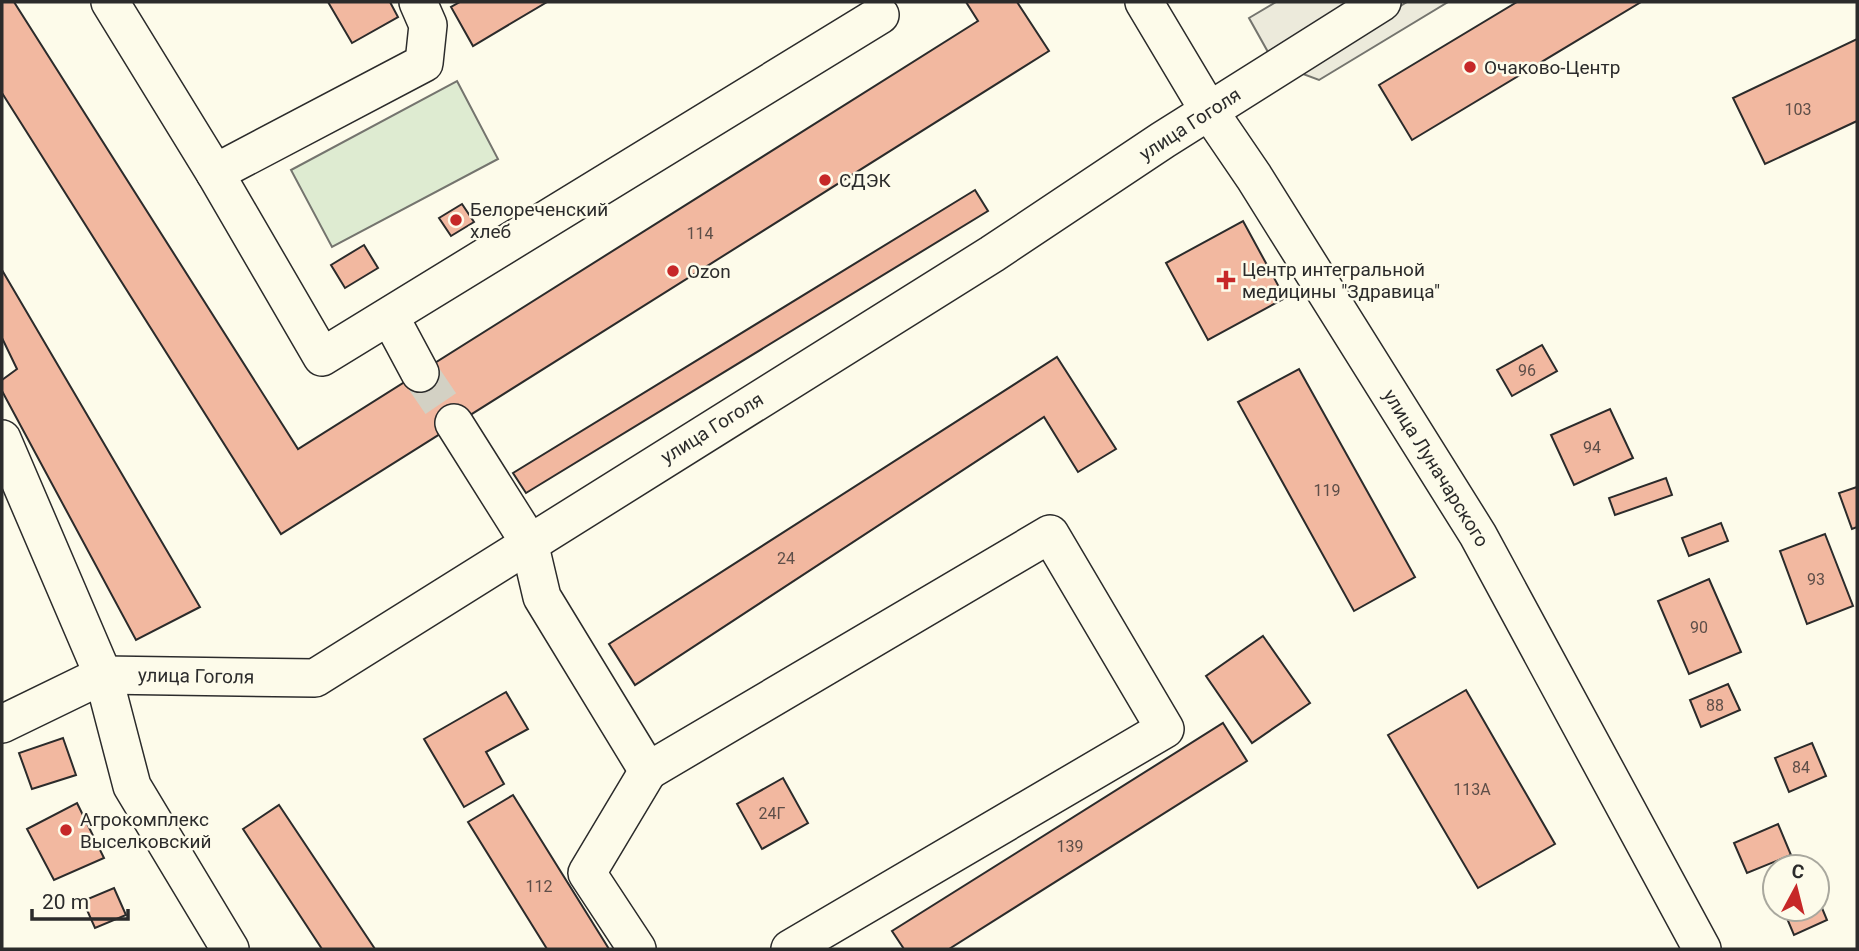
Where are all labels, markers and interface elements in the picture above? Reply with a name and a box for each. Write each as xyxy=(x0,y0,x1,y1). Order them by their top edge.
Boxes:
place label: Очаково-Центр xyxy=(1484,56,1620,79)
marker: Очаково-Центр xyxy=(1462,59,1478,75)
street label: улица Гоголя xyxy=(1135,83,1245,165)
house number: 103 xyxy=(1785,100,1811,119)
place label: СДЭК xyxy=(839,169,891,192)
marker: СДЭК xyxy=(817,172,833,188)
place label: Белореченский хлеб xyxy=(470,198,608,243)
marker: Белореченский хлеб xyxy=(448,212,464,228)
house number: 114 xyxy=(687,224,713,243)
place label: Центр интегральной медицины "Здравица" xyxy=(1242,258,1440,303)
place label: Ozon xyxy=(687,260,731,283)
marker: Ozon xyxy=(665,263,681,279)
marker: Центр интегральной медицины "Здравица" xyxy=(1216,270,1236,290)
house number: 96 xyxy=(1518,361,1536,380)
street label: улица Луначарского xyxy=(1378,385,1494,551)
street label: улица Гоголя xyxy=(657,387,767,469)
house number: 94 xyxy=(1583,438,1601,457)
house number: 119 xyxy=(1314,481,1340,500)
house number: 24 xyxy=(777,549,795,568)
house number: 93 xyxy=(1807,570,1825,589)
house number: 90 xyxy=(1690,618,1708,637)
street label: улица Гоголя xyxy=(138,663,254,689)
house number: 88 xyxy=(1706,696,1724,715)
house number: 84 xyxy=(1792,758,1810,777)
house number: 113А xyxy=(1453,780,1491,799)
house number: 24Г xyxy=(759,804,786,823)
place label: Агрокомплекс Выселковский xyxy=(80,808,212,853)
marker: Агрокомплекс Выселковский xyxy=(58,822,74,838)
house number: 139 xyxy=(1057,837,1083,856)
north arrow xyxy=(1761,853,1831,923)
text: С xyxy=(1790,859,1806,884)
house number: 112 xyxy=(526,877,552,896)
scale bar xyxy=(32,878,128,922)
text: 20 m xyxy=(42,890,89,914)

